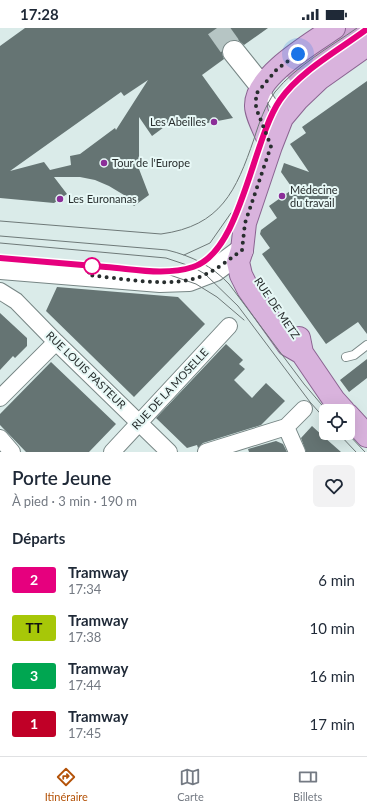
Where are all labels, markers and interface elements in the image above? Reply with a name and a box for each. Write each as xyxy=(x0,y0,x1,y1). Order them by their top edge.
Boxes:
text: 17:28 xyxy=(20,5,59,23)
your location xyxy=(288,44,308,64)
place label: Les Abeilles xyxy=(150,115,206,128)
marker: Les Abeilles xyxy=(209,117,219,127)
place label: Tour de l'Europe xyxy=(112,156,190,169)
marker: Tour de l'Europe xyxy=(99,158,109,168)
place label: Médecine du travail xyxy=(290,183,338,209)
marker: Médecine du travail xyxy=(277,191,287,201)
place label: Les Euronanas xyxy=(68,192,137,205)
marker: Les Euronanas xyxy=(55,194,65,204)
unlabelled marker xyxy=(83,257,101,275)
street label: RUE DE METZ xyxy=(252,275,303,341)
street label: RUE LOUIS PASTEUR xyxy=(44,328,129,411)
street label: RUE DE LA MOSELLE xyxy=(129,345,211,432)
map controls xyxy=(319,404,355,440)
button: locate xyxy=(319,404,355,440)
button: heart xyxy=(313,465,355,507)
text: Porte Jeune xyxy=(12,466,111,489)
text: À pied · 3 min · 190 m xyxy=(12,493,137,509)
text: Départs xyxy=(12,529,65,547)
text: Tramway xyxy=(68,563,128,581)
text: 2 xyxy=(30,571,38,588)
text: 6 min xyxy=(318,571,355,589)
text: 17:34 xyxy=(68,581,101,597)
text: Tramway xyxy=(68,611,128,629)
text: TT xyxy=(26,619,42,636)
text: 10 min xyxy=(309,619,355,637)
text: 17:38 xyxy=(68,629,101,645)
text: Tramway xyxy=(68,659,128,677)
text: 3 xyxy=(30,667,38,684)
text: 16 min xyxy=(309,667,355,685)
text: 17:44 xyxy=(68,677,101,693)
text: Tramway xyxy=(68,707,128,725)
text: 1 xyxy=(30,715,38,732)
text: 17 min xyxy=(309,715,355,733)
text: 17:45 xyxy=(68,725,101,741)
tab: Itinéraire xyxy=(45,766,88,803)
tab: Carte xyxy=(177,766,204,803)
tab: Billets xyxy=(293,766,322,803)

